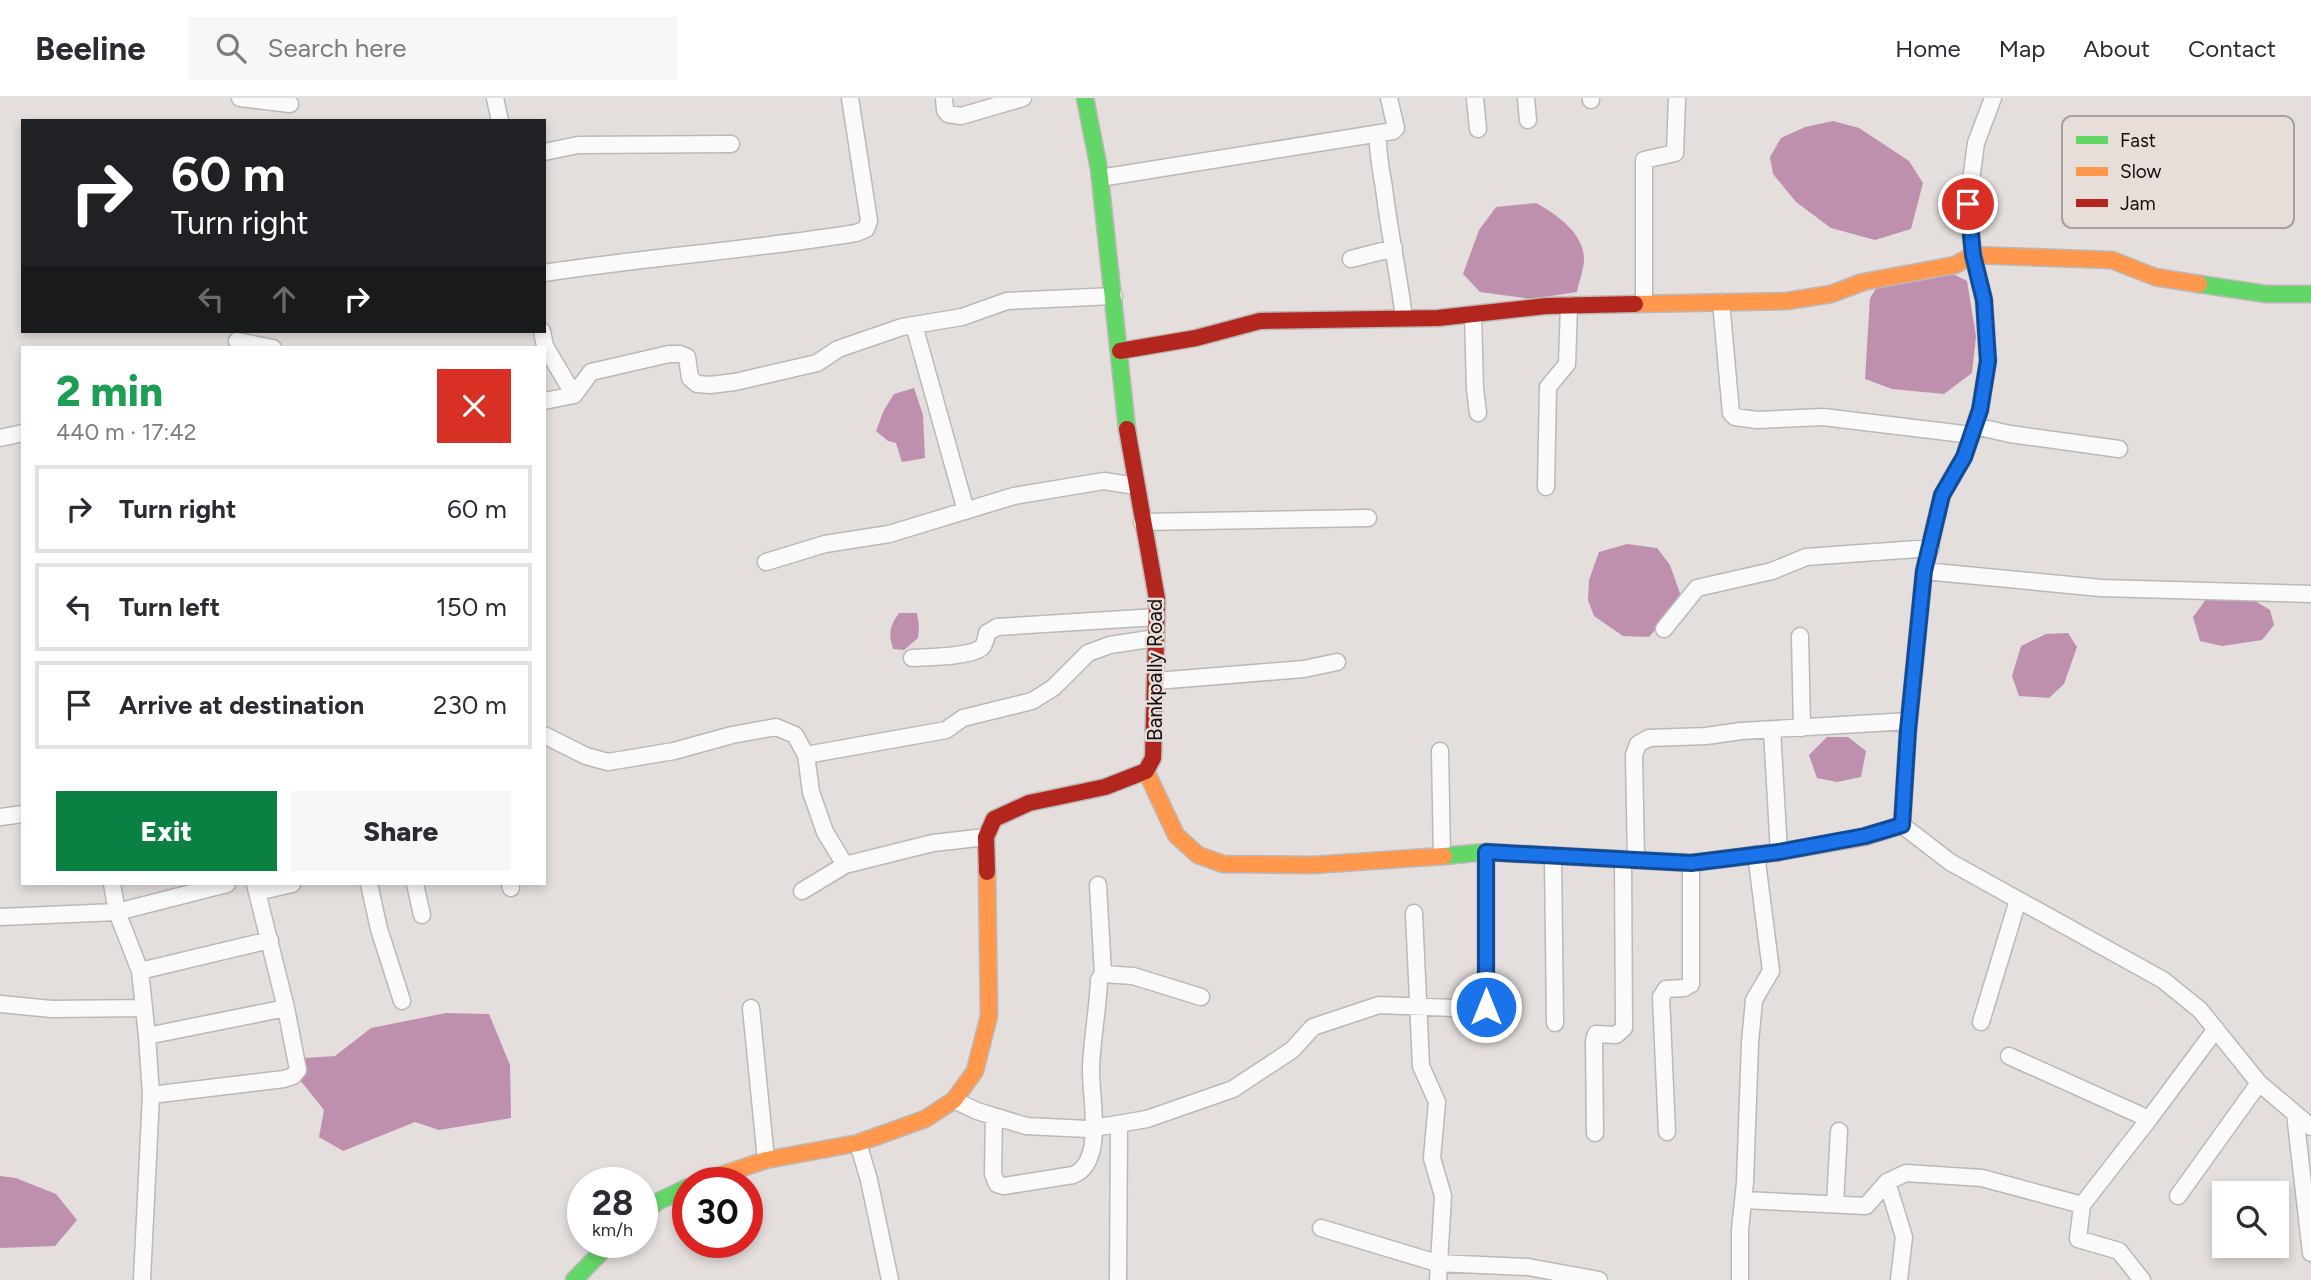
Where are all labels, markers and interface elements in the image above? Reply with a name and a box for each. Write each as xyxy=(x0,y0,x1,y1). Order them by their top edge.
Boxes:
search box xyxy=(188,17,678,80)
text: Beeline xyxy=(35,29,146,68)
icon: search xyxy=(212,29,250,67)
text: Search here xyxy=(268,32,406,64)
text: Home xyxy=(1895,34,1961,63)
text: Map xyxy=(1999,34,2045,63)
text: About xyxy=(2083,34,2150,63)
text: Contact xyxy=(2188,34,2276,63)
legend xyxy=(2062,116,2294,228)
text: Fast xyxy=(2120,129,2156,152)
text: 60 m xyxy=(171,144,286,203)
icon: right xyxy=(56,147,147,238)
text: Slow xyxy=(2120,160,2162,183)
pin xyxy=(1938,174,1998,234)
icon: arrive xyxy=(1949,185,1987,223)
text: Jam xyxy=(2120,192,2156,215)
text: Turn right xyxy=(171,204,309,242)
icon: left xyxy=(192,280,230,318)
icon: ahead xyxy=(265,280,303,318)
icon: right xyxy=(338,280,376,318)
text: 2 min xyxy=(56,366,163,417)
button: close xyxy=(437,369,511,443)
text: 440 m · 17:42 xyxy=(56,418,197,446)
icon: right xyxy=(60,490,98,528)
text: Turn right xyxy=(119,493,236,525)
text: 60 m xyxy=(447,493,507,525)
icon: left xyxy=(60,588,98,626)
text: Turn left xyxy=(119,591,220,623)
text: 150 m xyxy=(436,591,507,623)
street label: Bankpally Road xyxy=(1142,599,1167,741)
icon: arrive xyxy=(60,686,98,724)
text: Arrive at destination xyxy=(119,689,364,721)
text: 230 m xyxy=(433,689,507,721)
button: Exit xyxy=(56,791,277,871)
button: Share xyxy=(291,791,511,871)
position arrow xyxy=(1449,970,1523,1044)
speed limit sign: 30 xyxy=(672,1167,763,1258)
map controls xyxy=(2212,1181,2289,1258)
button: search xyxy=(2212,1181,2289,1258)
text: 28 xyxy=(592,1182,633,1224)
text: km/h xyxy=(592,1219,633,1241)

